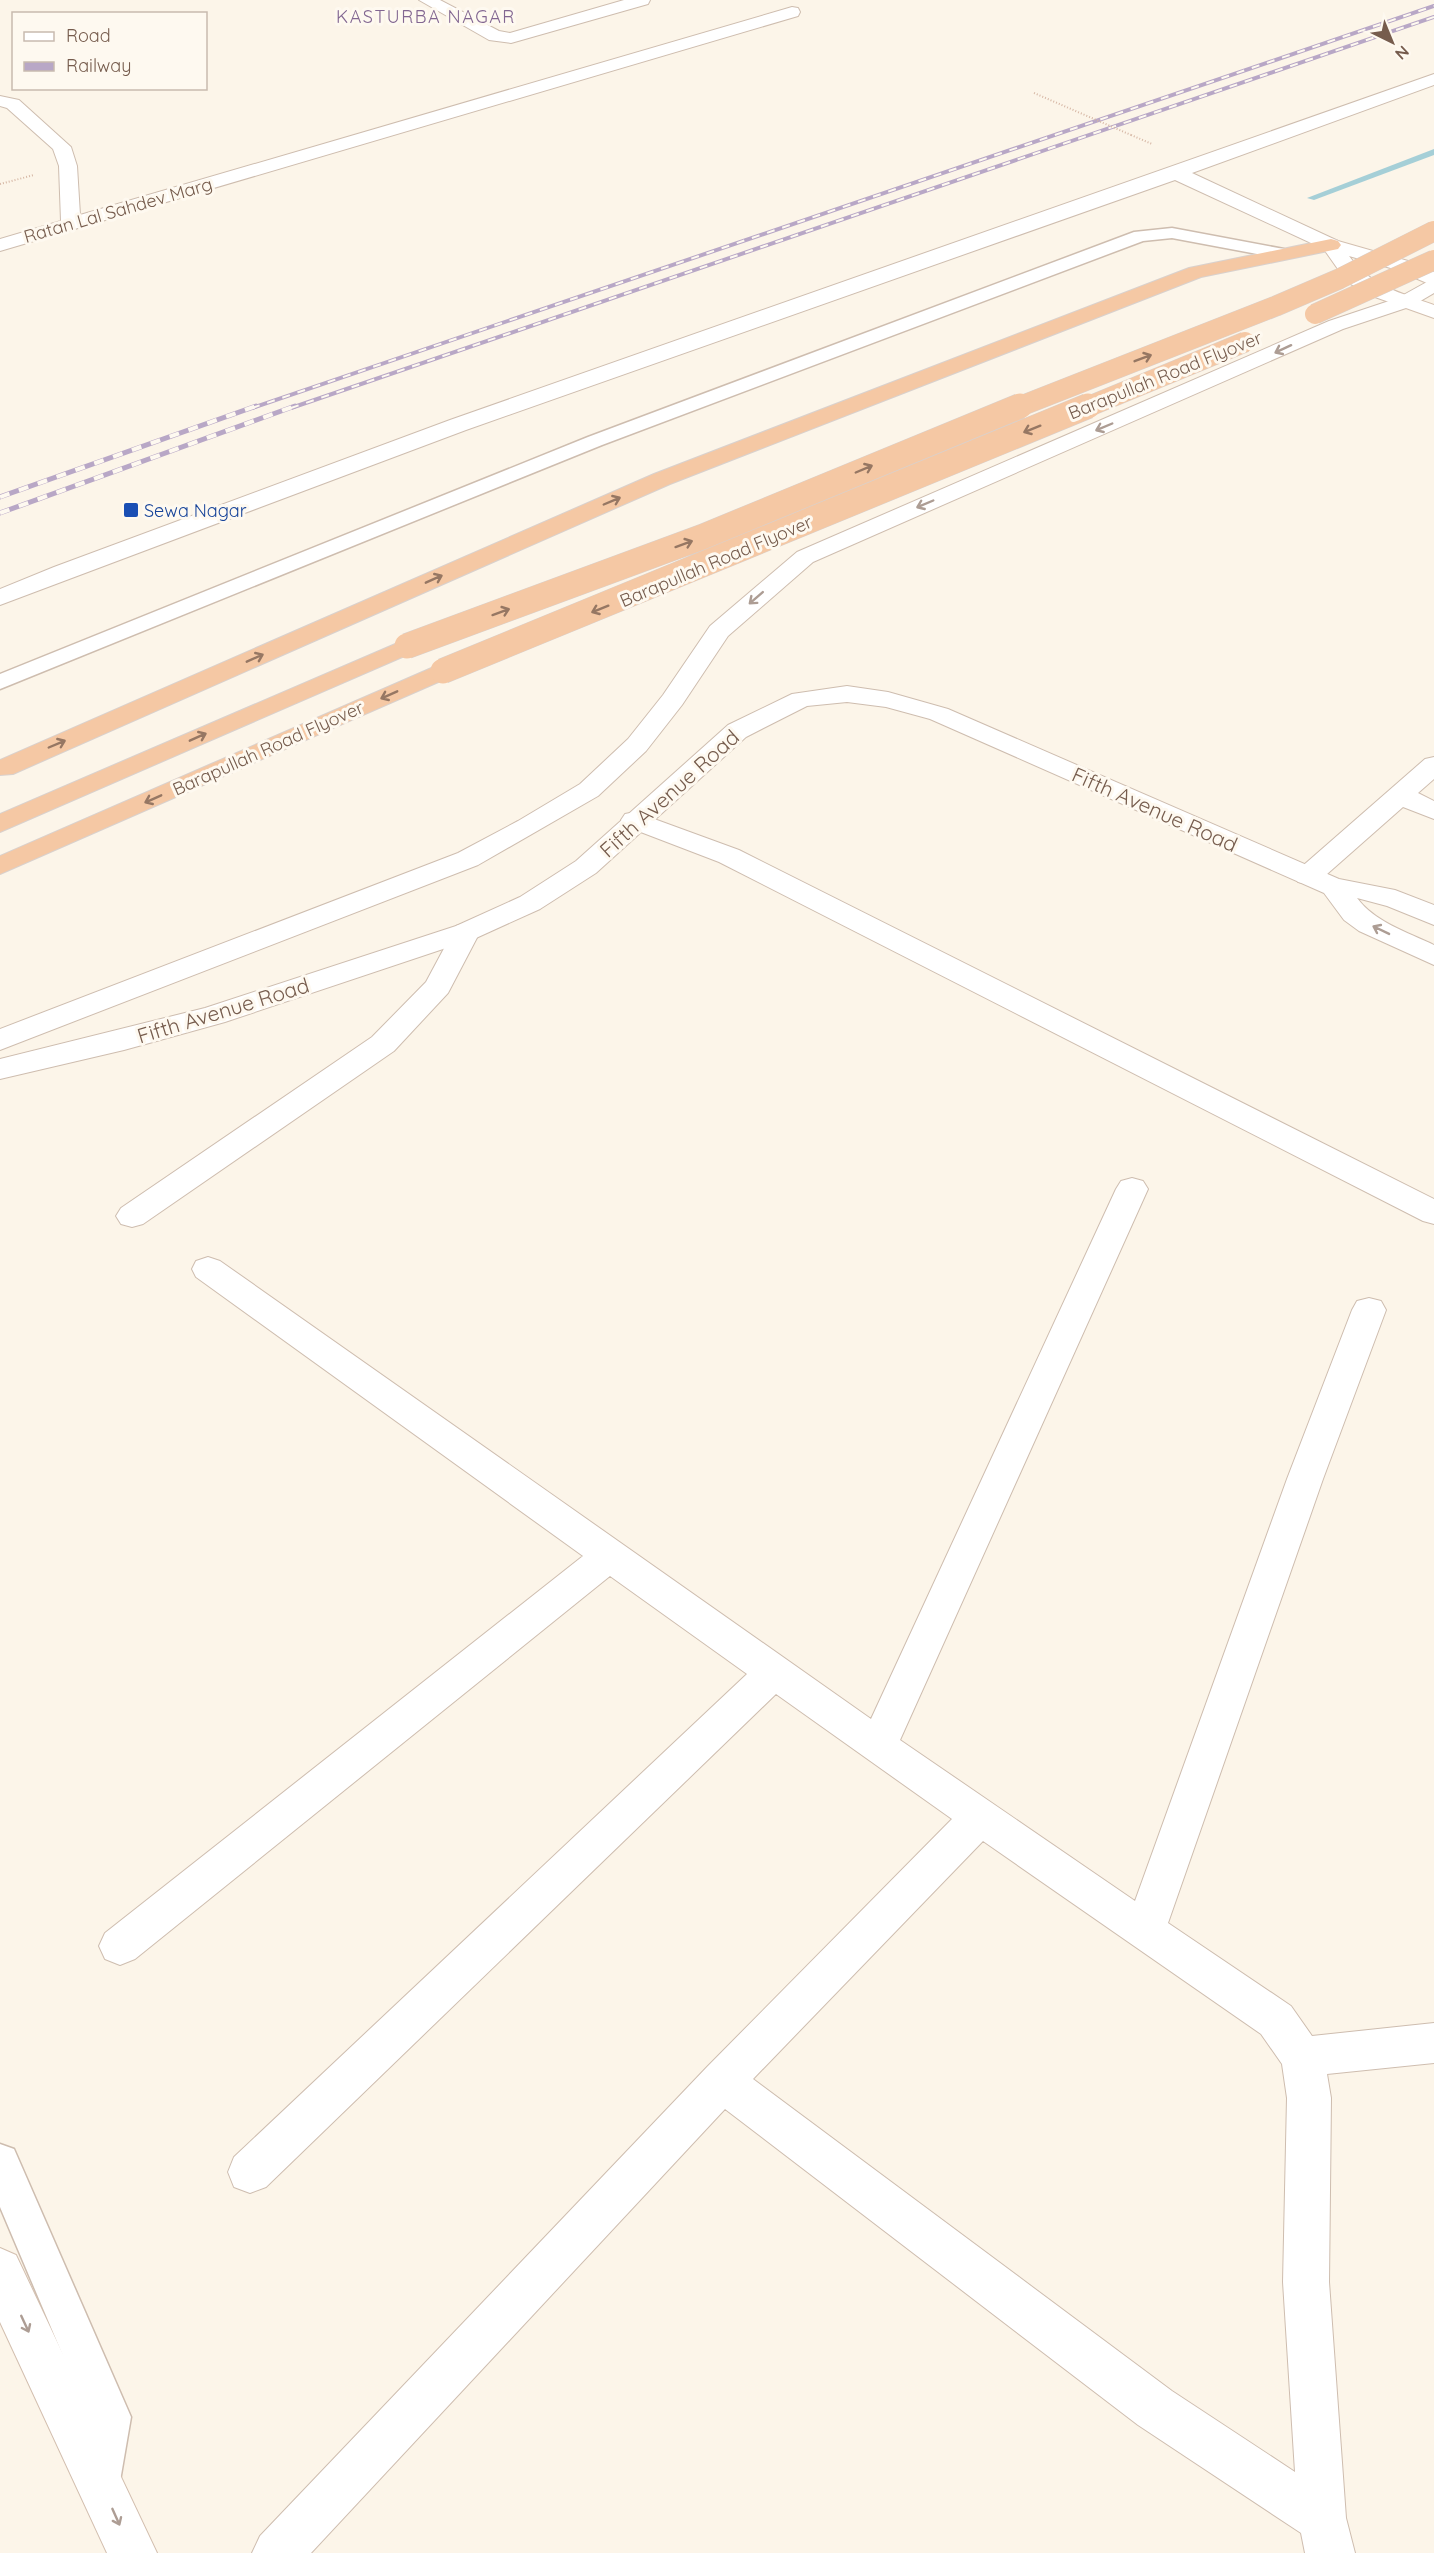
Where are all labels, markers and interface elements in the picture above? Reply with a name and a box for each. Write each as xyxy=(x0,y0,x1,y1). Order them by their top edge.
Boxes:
district label: KASTURBA NAGAR xyxy=(336,5,516,28)
legend xyxy=(12,12,207,90)
north arrow xyxy=(1362,12,1422,72)
text: Road xyxy=(66,24,111,47)
text: N xyxy=(1391,42,1413,64)
text: Railway xyxy=(66,54,132,77)
street label: Ratan Lal Sahdev Marg xyxy=(21,172,215,248)
street label: Barapullah Road Flyover xyxy=(1065,326,1265,424)
one-way arrow xyxy=(1274,344,1292,356)
one-way arrow xyxy=(1133,352,1151,363)
one-way arrow xyxy=(1095,422,1113,433)
one-way arrow xyxy=(1023,424,1041,435)
one-way arrow xyxy=(855,463,873,474)
one-way arrow xyxy=(603,495,621,506)
place label: Sewa Nagar xyxy=(144,499,247,522)
one-way arrow xyxy=(916,499,934,510)
marker: Sewa Nagar xyxy=(122,501,140,519)
street label: Barapullah Road Flyover xyxy=(616,510,816,612)
one-way arrow xyxy=(674,538,693,549)
one-way arrow xyxy=(424,573,442,584)
one-way arrow xyxy=(748,592,764,605)
one-way arrow xyxy=(591,604,609,615)
one-way arrow xyxy=(491,605,510,616)
one-way arrow xyxy=(246,652,264,663)
one-way arrow xyxy=(381,689,399,701)
street label: Barapullah Road Flyover xyxy=(169,695,367,801)
street label: Fifth Avenue Road xyxy=(594,724,744,862)
one-way arrow xyxy=(189,731,207,742)
one-way arrow xyxy=(48,738,66,749)
street label: Fifth Avenue Road xyxy=(1068,761,1242,857)
one-way arrow xyxy=(145,793,163,805)
one-way arrow xyxy=(1373,924,1391,936)
street label: Fifth Avenue Road xyxy=(134,971,312,1049)
one-way arrow xyxy=(20,2314,32,2332)
one-way arrow xyxy=(110,2507,122,2525)

